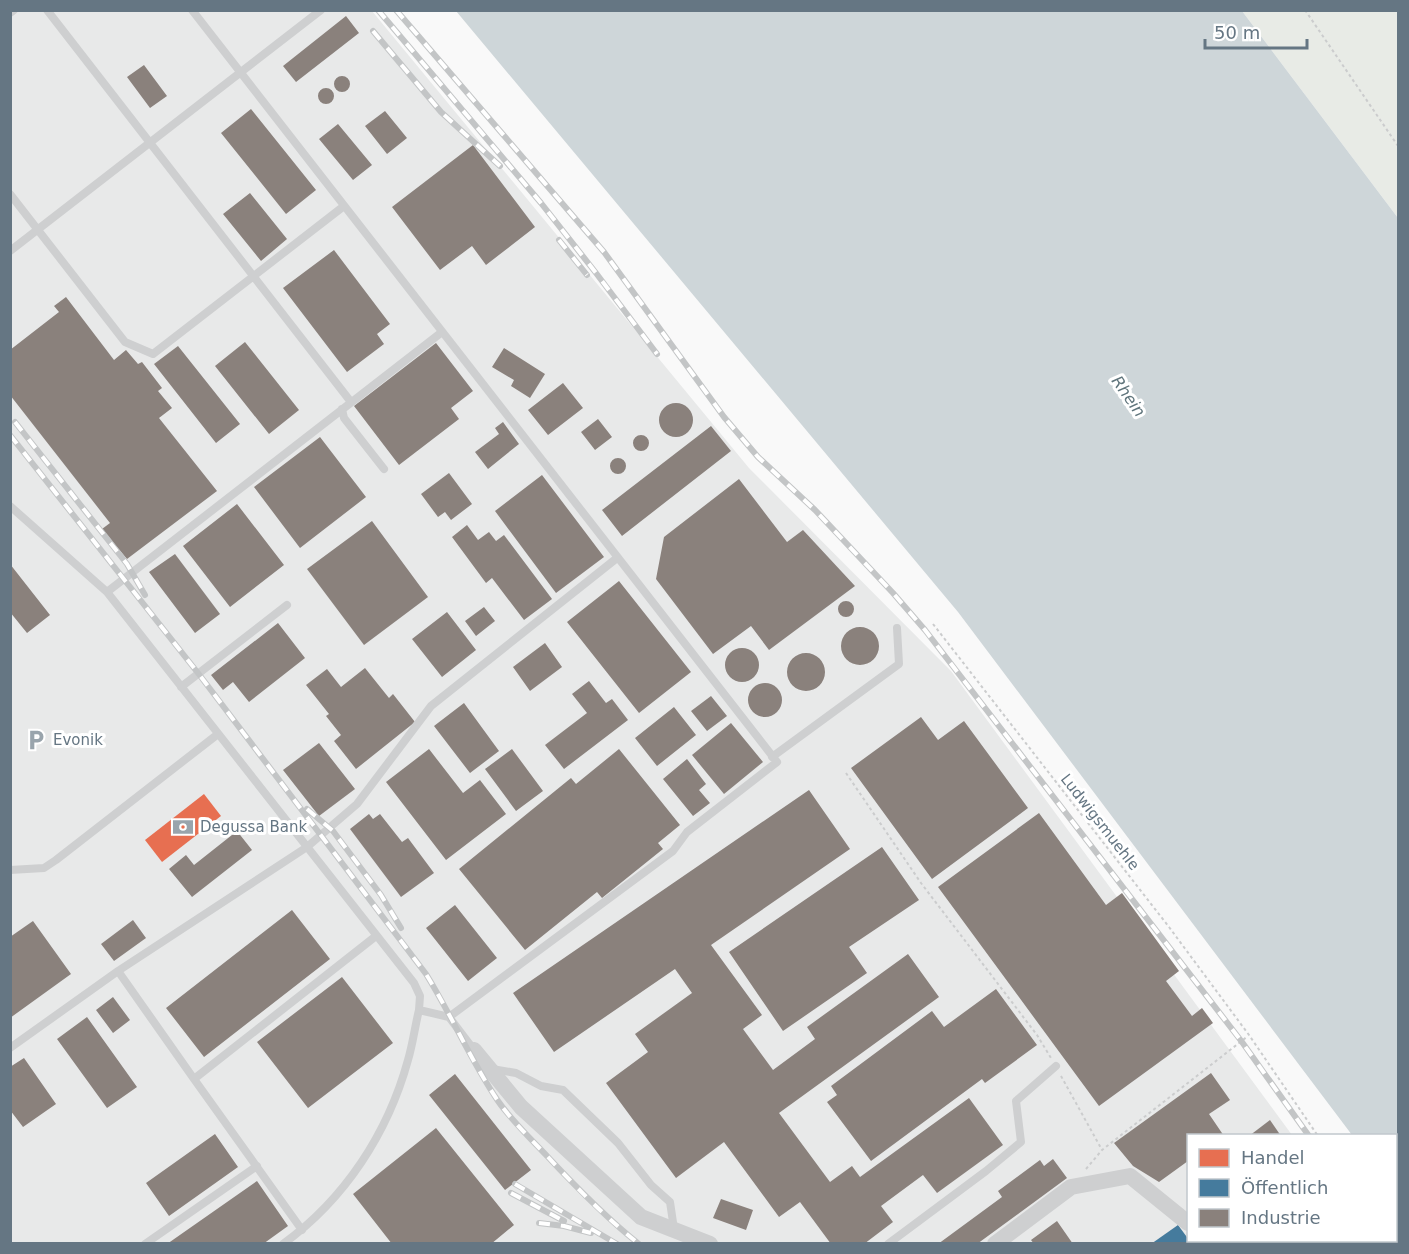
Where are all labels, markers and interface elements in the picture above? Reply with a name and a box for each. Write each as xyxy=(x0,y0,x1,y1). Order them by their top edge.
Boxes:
scale bar xyxy=(1205,12,1307,50)
text: 50 m xyxy=(1214,22,1260,43)
water label: Rhein xyxy=(1108,372,1149,420)
parking icon: Evonik xyxy=(24,728,48,752)
place label: Evonik xyxy=(53,731,103,749)
street label: Ludwigsmuehle xyxy=(1057,770,1143,874)
bank icon: Degussa Bank xyxy=(171,815,195,839)
place label: Degussa Bank xyxy=(200,818,307,836)
legend xyxy=(1187,1134,1397,1242)
text: Handel xyxy=(1241,1147,1304,1168)
text: Öffentlich xyxy=(1241,1177,1328,1198)
text: Industrie xyxy=(1241,1207,1320,1228)

